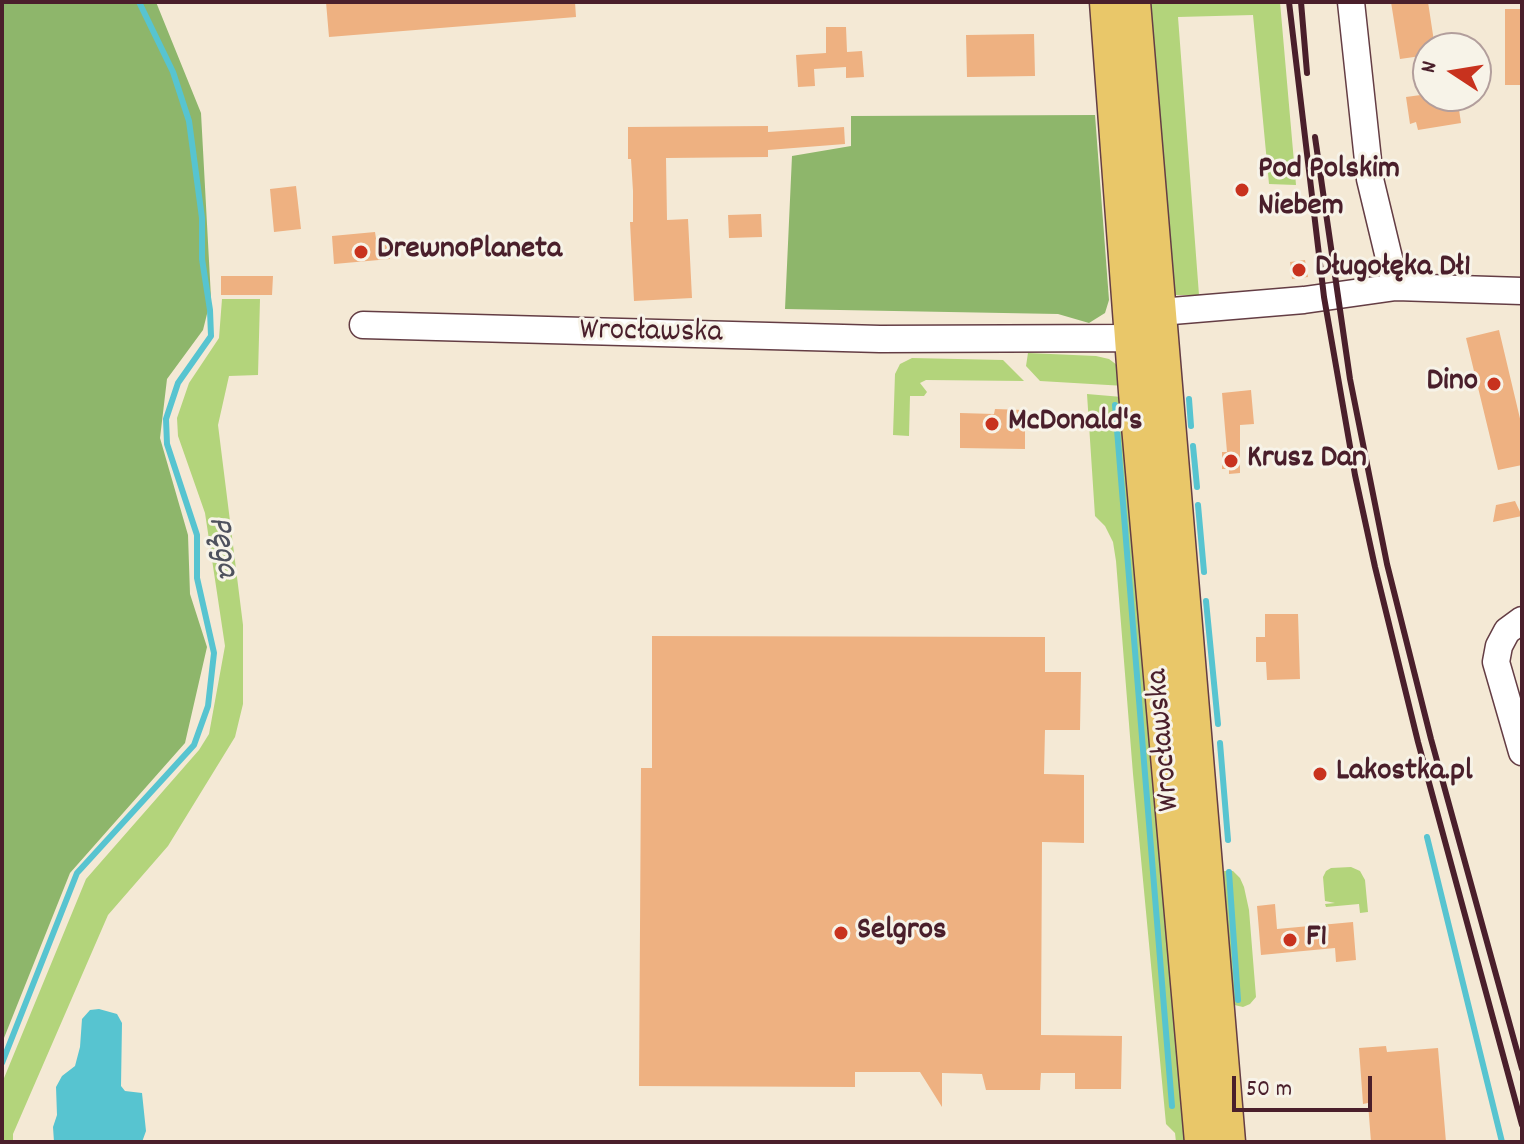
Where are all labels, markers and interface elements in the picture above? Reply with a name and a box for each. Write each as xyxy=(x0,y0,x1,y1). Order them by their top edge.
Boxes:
north arrow xyxy=(1412,32,1492,112)
text: N xyxy=(1414,59,1446,76)
place label: Pod Polskim Niebem xyxy=(1258,153,1400,228)
marker: Pod Polskim Niebem xyxy=(1233,181,1251,199)
place label: DrewnoPlaneta xyxy=(377,233,562,271)
marker: DrewnoPlaneta xyxy=(352,243,370,261)
place label: Długołęka Dł1 xyxy=(1315,251,1471,289)
marker: Długołęka Dł1 xyxy=(1290,261,1308,279)
street label: Wrocławska xyxy=(579,314,723,354)
place label: Dino xyxy=(1427,365,1478,403)
marker: Dino xyxy=(1485,375,1503,393)
place label: McDonald's xyxy=(1008,405,1143,443)
marker: McDonald's xyxy=(983,415,1001,433)
place label: Krusz Dan xyxy=(1247,442,1367,480)
marker: Krusz Dan xyxy=(1222,452,1240,470)
water label: Pęga xyxy=(195,514,245,580)
street label: Wrocławska xyxy=(1141,667,1191,813)
place label: Lakostka.pl xyxy=(1336,755,1473,793)
marker: Lakostka.pl xyxy=(1311,765,1329,783)
place label: Selgros xyxy=(857,914,946,952)
place label: F1 xyxy=(1306,921,1327,959)
marker: Selgros xyxy=(832,924,850,942)
marker: F1 xyxy=(1281,931,1299,949)
scale bar xyxy=(1236,1060,1376,1110)
text: 50 m xyxy=(1246,1073,1292,1107)

